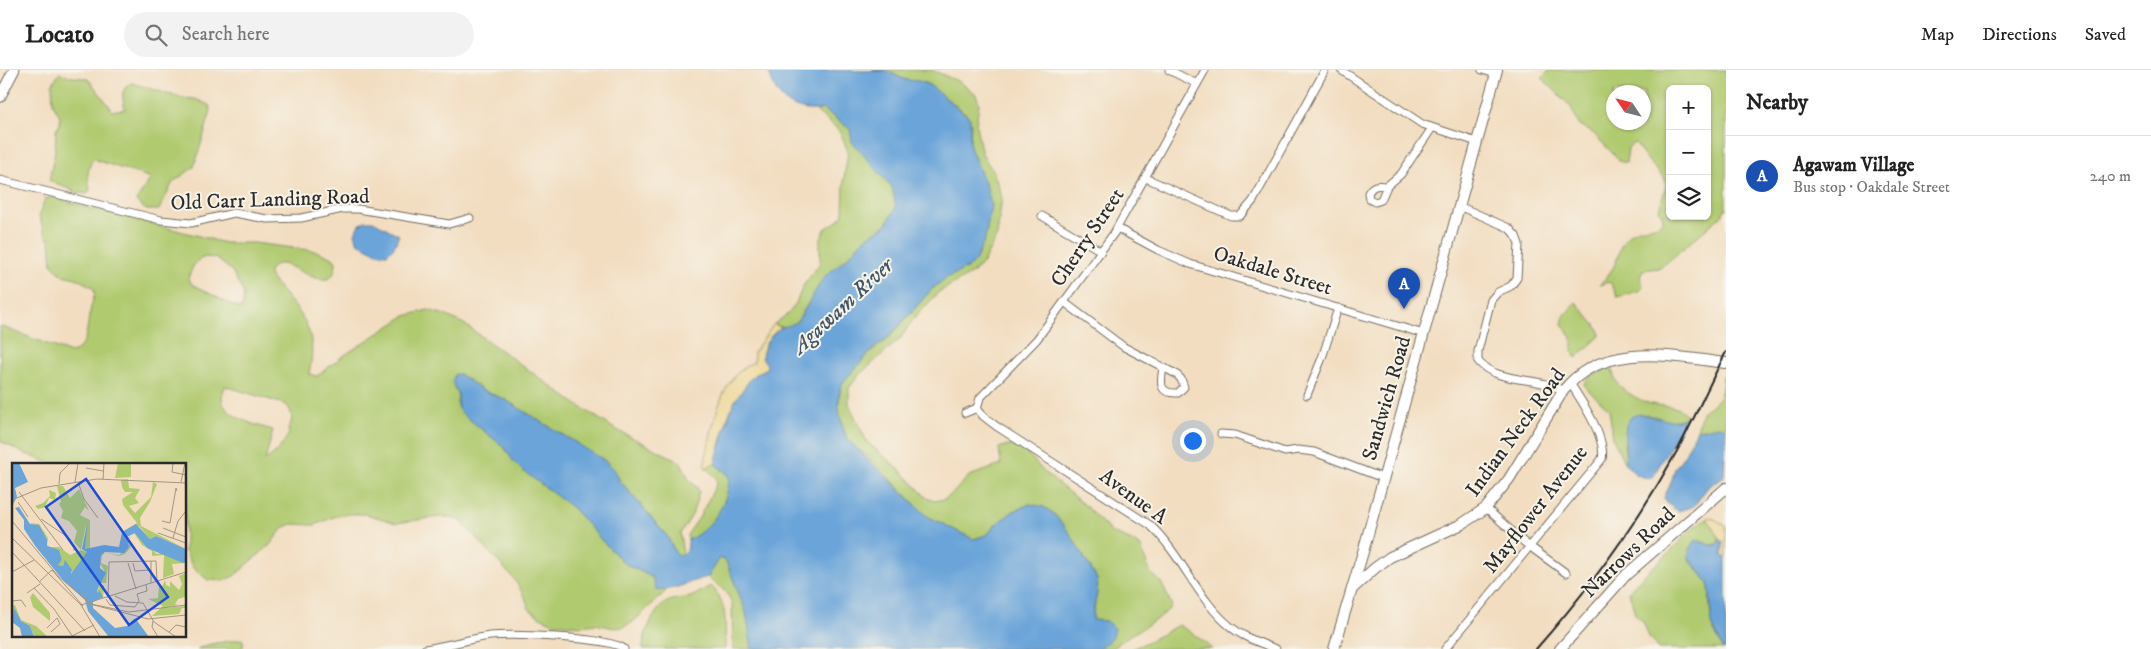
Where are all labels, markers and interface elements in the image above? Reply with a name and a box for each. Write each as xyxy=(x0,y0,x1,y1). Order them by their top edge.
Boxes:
search box xyxy=(124,12,474,57)
text: Locato xyxy=(25,20,94,50)
icon: search xyxy=(142,21,170,49)
text: Search here xyxy=(182,23,270,46)
text: Map xyxy=(1921,24,1954,46)
text: Directions xyxy=(1982,24,2057,46)
text: Saved xyxy=(2085,24,2126,46)
north arrow xyxy=(1606,85,1651,130)
map controls xyxy=(1666,85,1711,220)
button: + xyxy=(1666,85,1711,130)
text: Nearby xyxy=(1746,90,1808,116)
button: − xyxy=(1666,130,1711,175)
text: Agawam Village xyxy=(1793,154,1914,177)
text: A xyxy=(1757,166,1767,186)
text: 240 m xyxy=(2090,166,2131,186)
button: layers xyxy=(1666,175,1711,220)
text: Bus stop · Oakdale Street xyxy=(1793,177,1950,197)
street label: Cherry Street xyxy=(1045,183,1130,292)
street label: Old Carr Landing Road xyxy=(170,184,370,216)
street label: Oakdale Street xyxy=(1210,241,1335,301)
water label: Agawam River xyxy=(785,251,901,362)
pin: A xyxy=(1388,268,1420,309)
street label: Sandwich Road xyxy=(1357,333,1417,463)
street label: Indian Neck Road xyxy=(1460,363,1572,502)
your location xyxy=(1180,428,1206,454)
street label: Mayflower Avenue xyxy=(1478,440,1594,579)
inset map xyxy=(12,463,186,636)
street label: Avenue A xyxy=(1094,463,1173,531)
street label: Narrows Road xyxy=(1577,501,1681,604)

